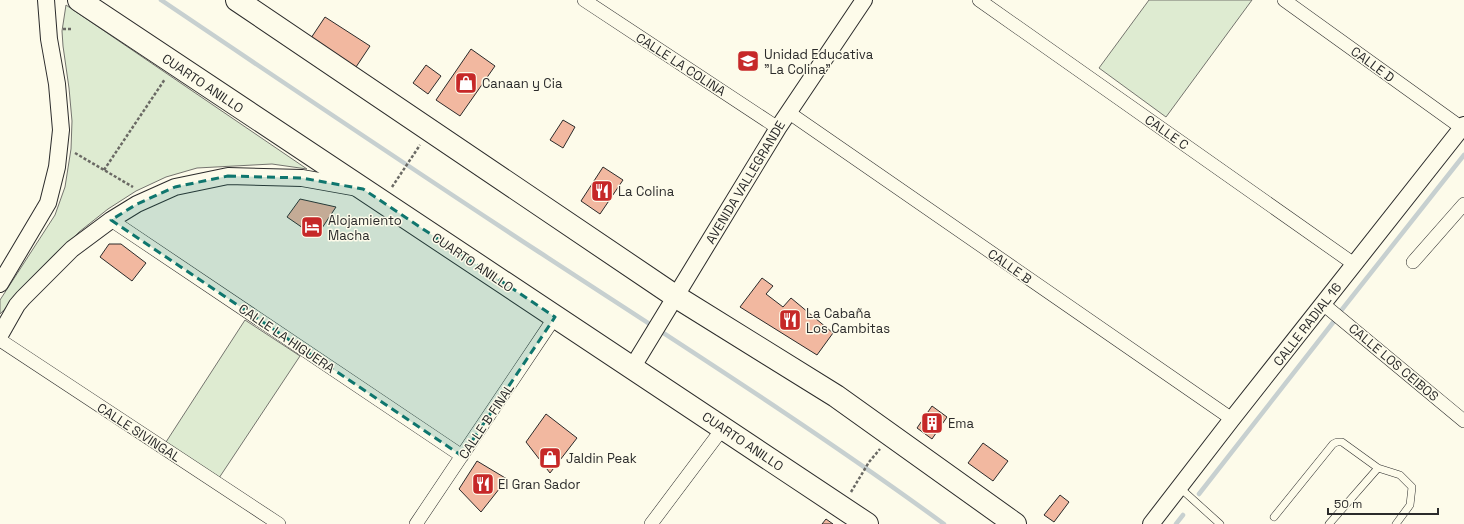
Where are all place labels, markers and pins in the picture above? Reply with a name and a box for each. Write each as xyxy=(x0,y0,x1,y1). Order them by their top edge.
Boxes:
place label: Unidad Educativa "La Colina" xyxy=(764,46,874,78)
school or university icon: Unidad Educativa "La Colina" xyxy=(735,48,761,74)
shop icon: Canaan y Cia xyxy=(453,70,479,96)
place label: Canaan y Cia xyxy=(482,75,563,92)
restaurant icon: La Colina xyxy=(589,178,615,204)
place label: La Colina xyxy=(618,183,675,200)
place label: Alojamiento Macha xyxy=(328,212,402,244)
hotel icon: Alojamiento Macha xyxy=(299,214,325,240)
place label: La Cabaña Los Cambitas xyxy=(806,305,890,337)
restaurant icon: La Cabaña Los Cambitas xyxy=(777,307,803,333)
building icon: Ema xyxy=(919,410,945,436)
place label: Ema xyxy=(948,415,974,432)
shop icon: Jaldin Peak xyxy=(537,445,563,471)
place label: Jaldin Peak xyxy=(566,450,637,467)
restaurant icon: El Gran Sador xyxy=(470,471,496,497)
place label: El Gran Sador xyxy=(498,476,581,493)

